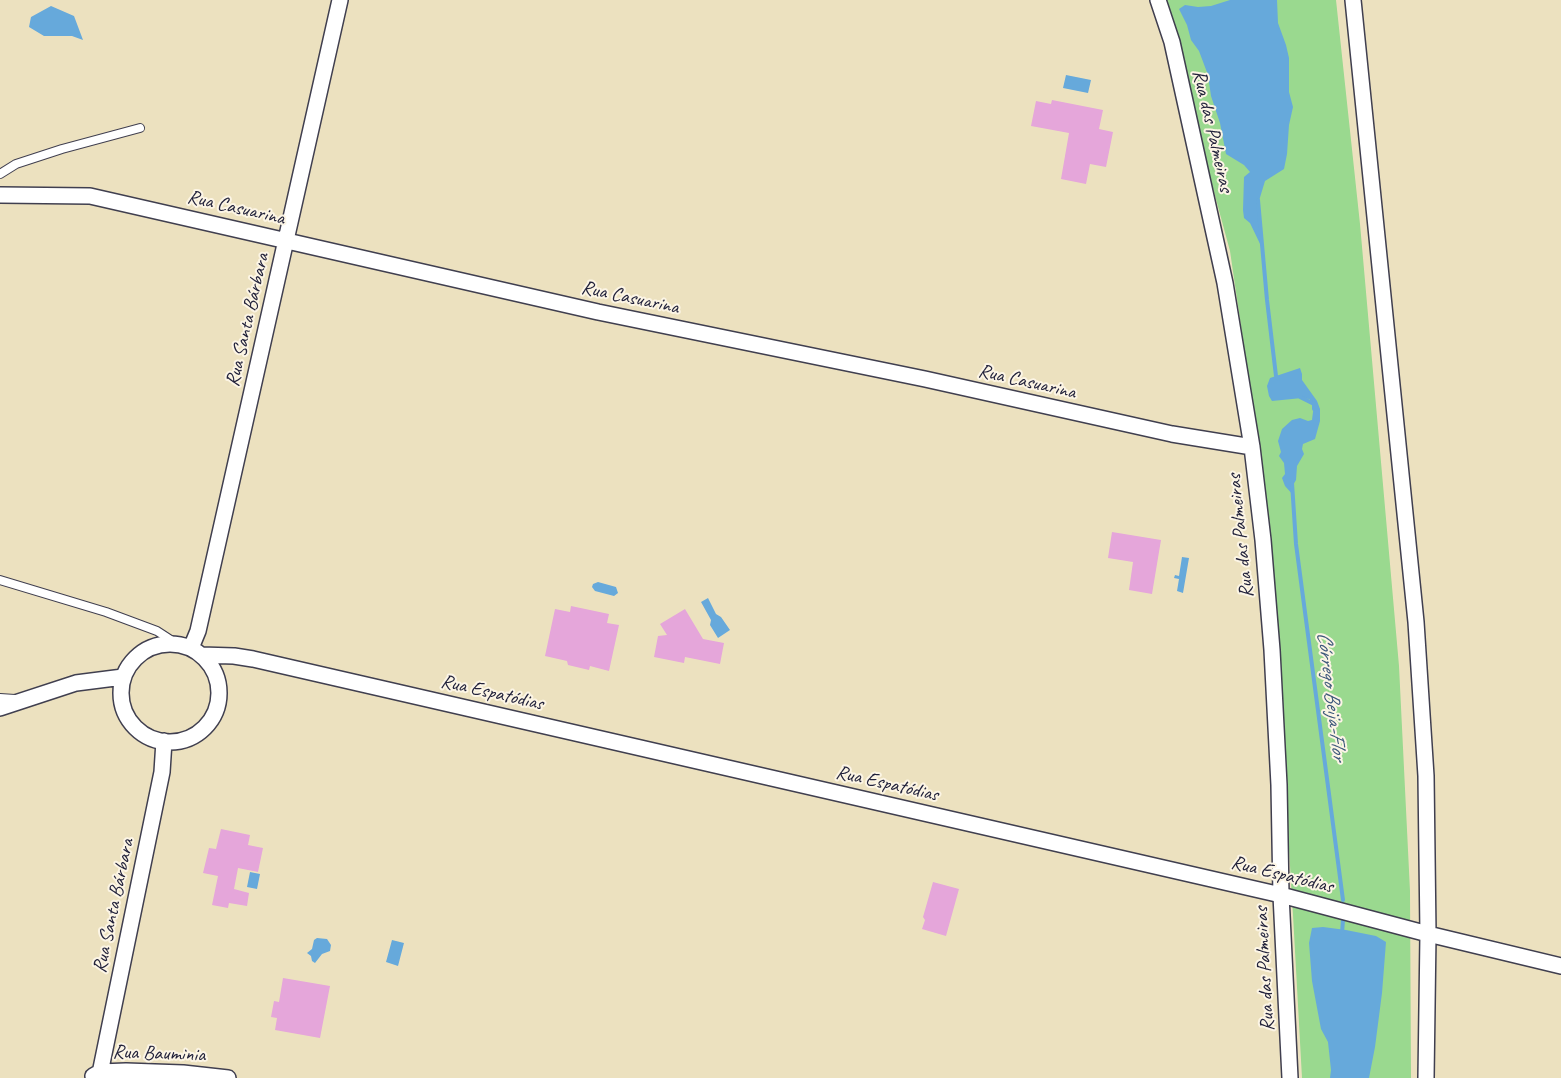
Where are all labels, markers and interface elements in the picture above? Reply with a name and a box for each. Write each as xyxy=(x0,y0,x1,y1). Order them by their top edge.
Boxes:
street label: Rua das Palmeiras xyxy=(1186,68,1238,194)
street label: Rua Casuarina xyxy=(185,185,287,231)
street label: Rua Santa Bárbara xyxy=(221,251,275,389)
street label: Rua Casuarina xyxy=(579,276,681,320)
street label: Rua Casuarina xyxy=(976,359,1078,405)
street label: Rua das Palmeiras xyxy=(1223,473,1259,599)
water label: Córrego Beija-Flor xyxy=(1311,630,1351,762)
street label: Rua Espatódias xyxy=(439,670,545,716)
street label: Rua Espatódias xyxy=(834,761,940,807)
street label: Rua Santa Bárbara xyxy=(88,837,140,975)
street label: Rua Espatódias xyxy=(1229,851,1335,899)
street label: Rua das Palmeiras xyxy=(1250,906,1280,1032)
street label: Rua Bauminia xyxy=(112,1040,206,1068)

